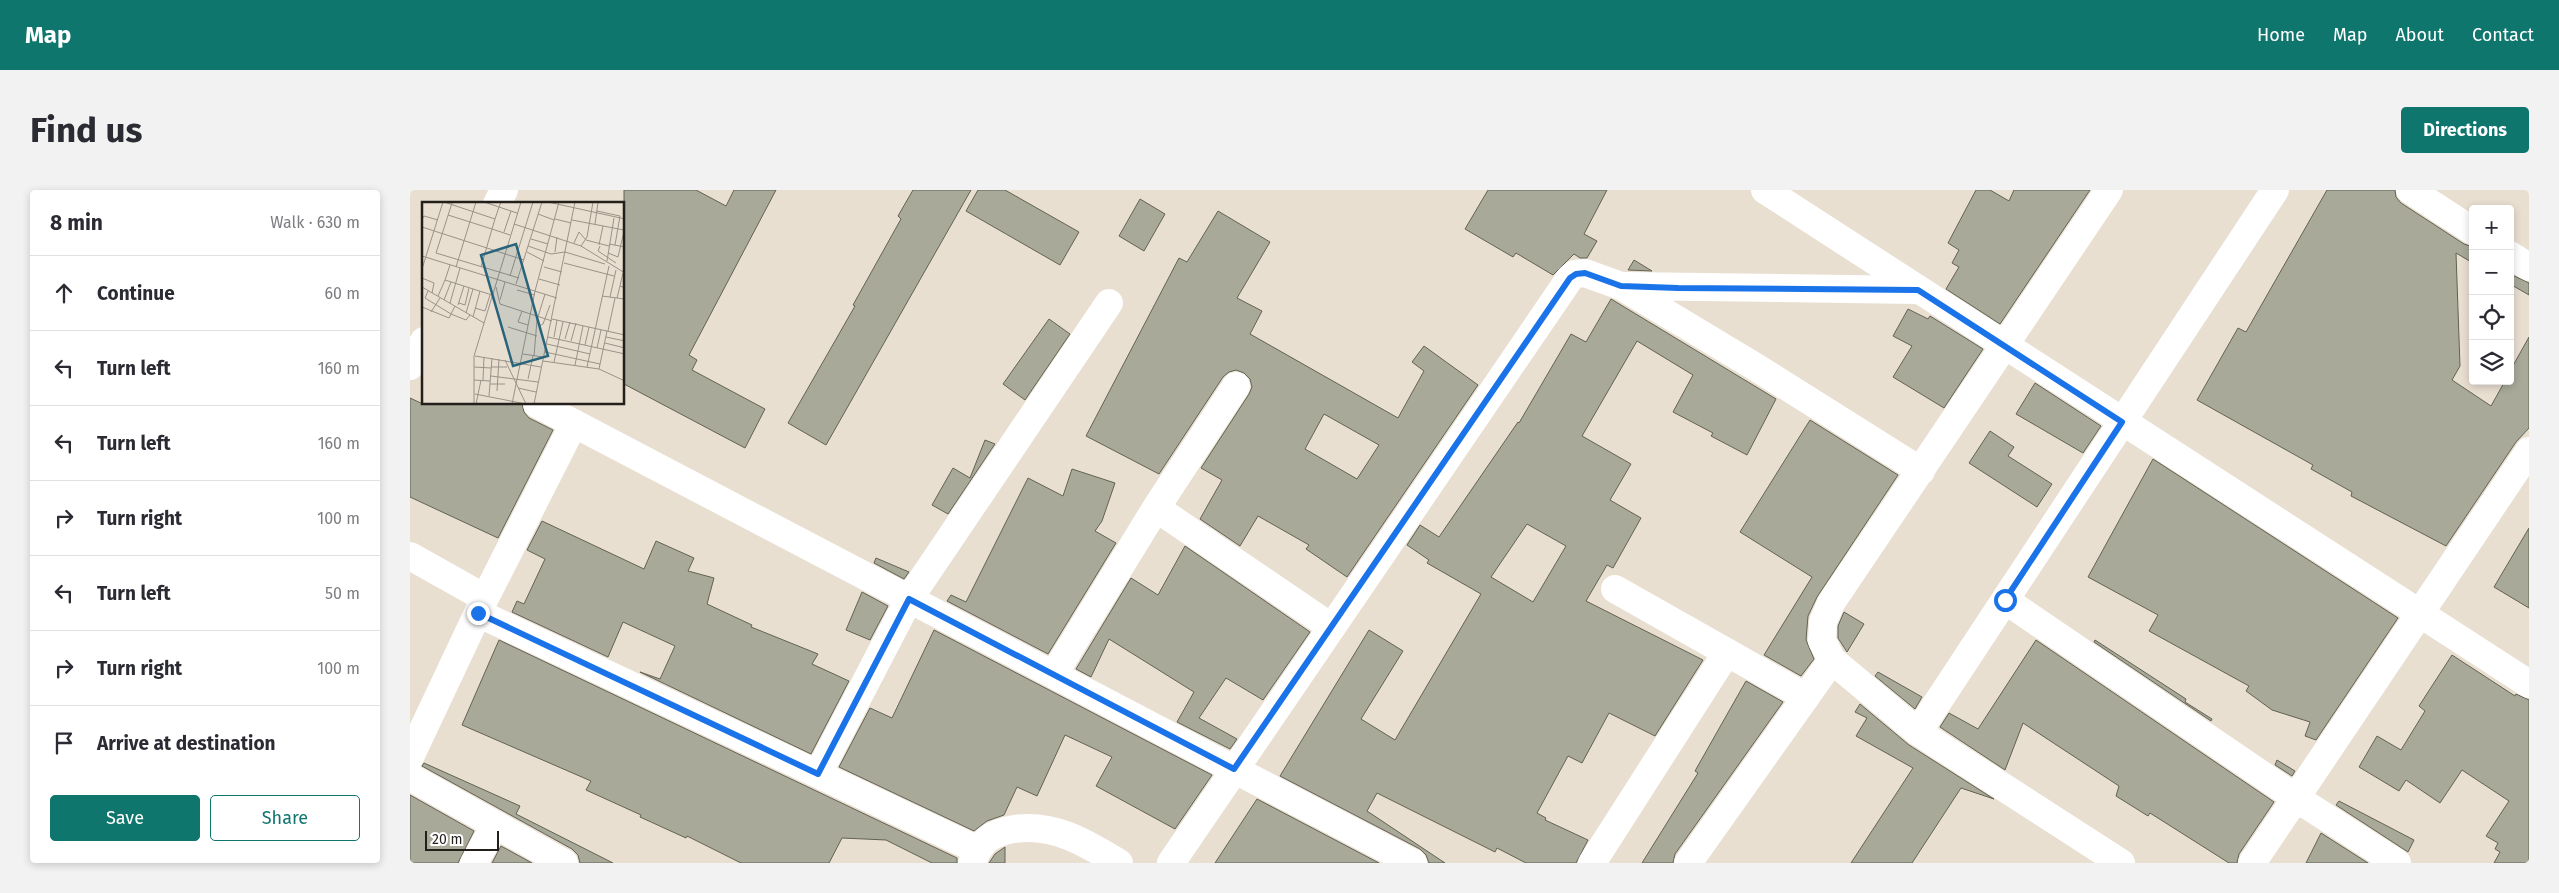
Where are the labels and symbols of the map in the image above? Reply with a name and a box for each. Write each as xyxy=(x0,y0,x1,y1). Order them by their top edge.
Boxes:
inset map xyxy=(422,202,625,405)
route start xyxy=(1994,589,2017,612)
route end xyxy=(467,602,490,625)
scale bar xyxy=(425,828,499,851)

